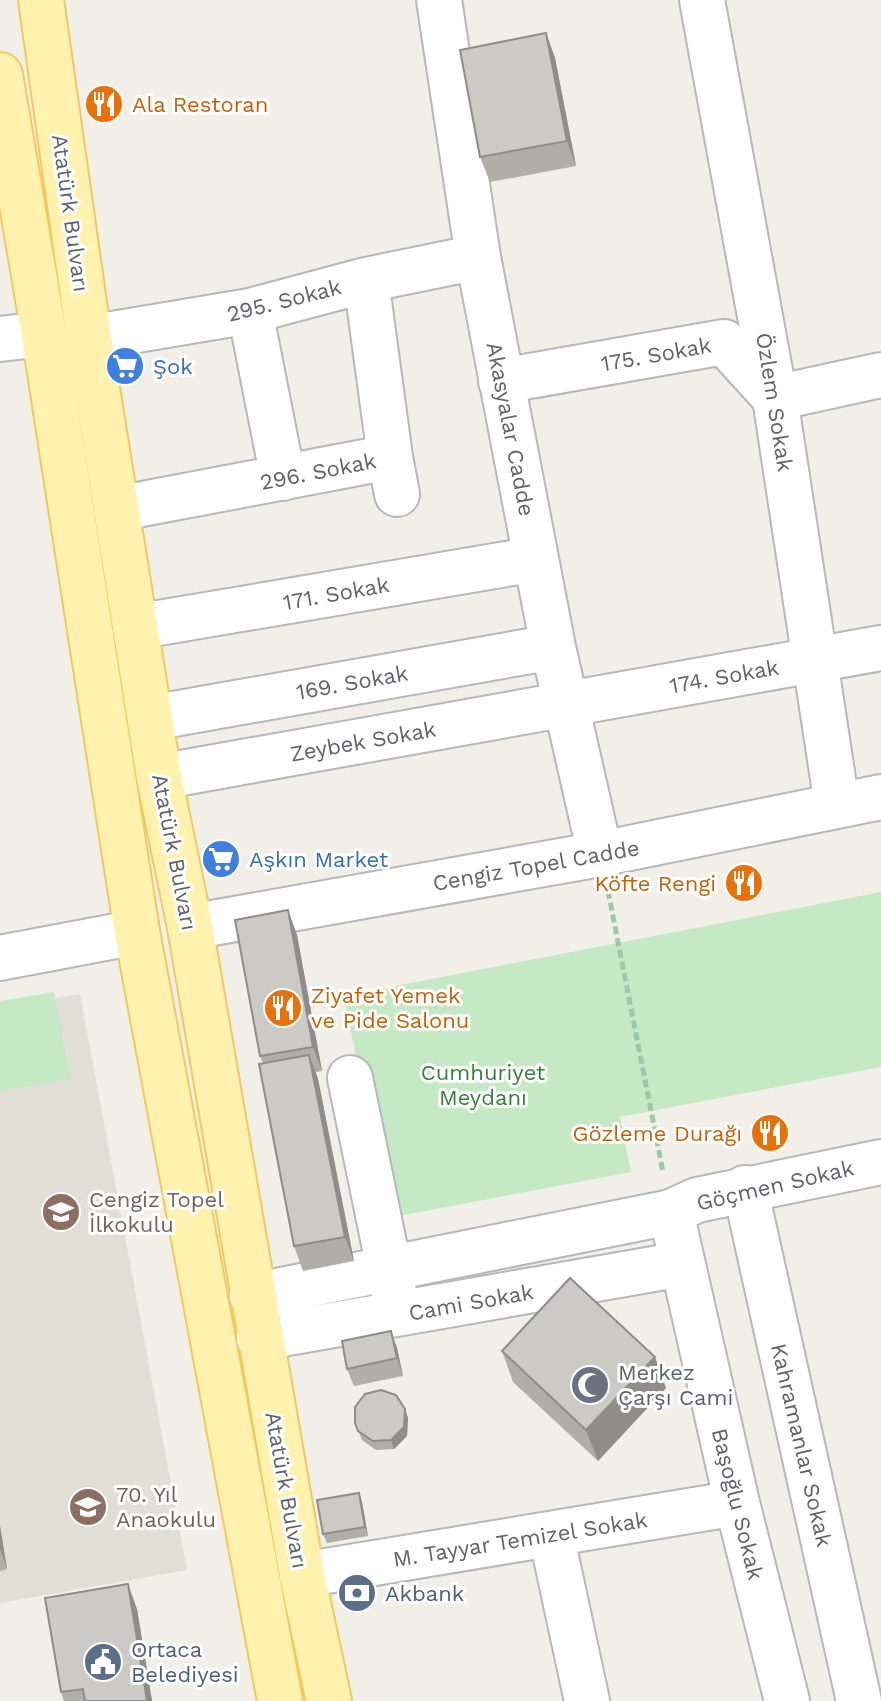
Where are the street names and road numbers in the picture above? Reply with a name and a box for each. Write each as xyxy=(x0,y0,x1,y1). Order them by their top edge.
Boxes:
street label: Atatürk Bulvarı xyxy=(47,133,94,293)
street label: 295. Sokak xyxy=(224,274,344,327)
street label: Özlem Sokak xyxy=(751,331,798,473)
street label: 175. Sokak xyxy=(599,332,713,376)
street label: Akasyalar Cadde xyxy=(481,340,540,518)
street label: 296. Sokak xyxy=(258,448,378,495)
street label: 171. Sokak xyxy=(281,572,391,615)
street label: 174. Sokak xyxy=(668,655,781,698)
street label: 169. Sokak xyxy=(294,660,410,705)
street label: Zeybek Sokak xyxy=(288,716,438,767)
street label: Atatürk Bulvarı xyxy=(147,772,202,932)
street label: Cengiz Topel Cadde xyxy=(431,835,641,896)
street label: Göçmen Sokak xyxy=(694,1155,856,1216)
street label: Cami Sokak xyxy=(407,1279,535,1326)
street label: Kahramanlar Sokak xyxy=(766,1341,837,1549)
street label: Atatürk Bulvarı xyxy=(260,1410,313,1571)
street label: Başoğlu Sokak xyxy=(707,1426,768,1583)
street label: M. Tayyar Temizel Sokak xyxy=(391,1507,649,1572)

